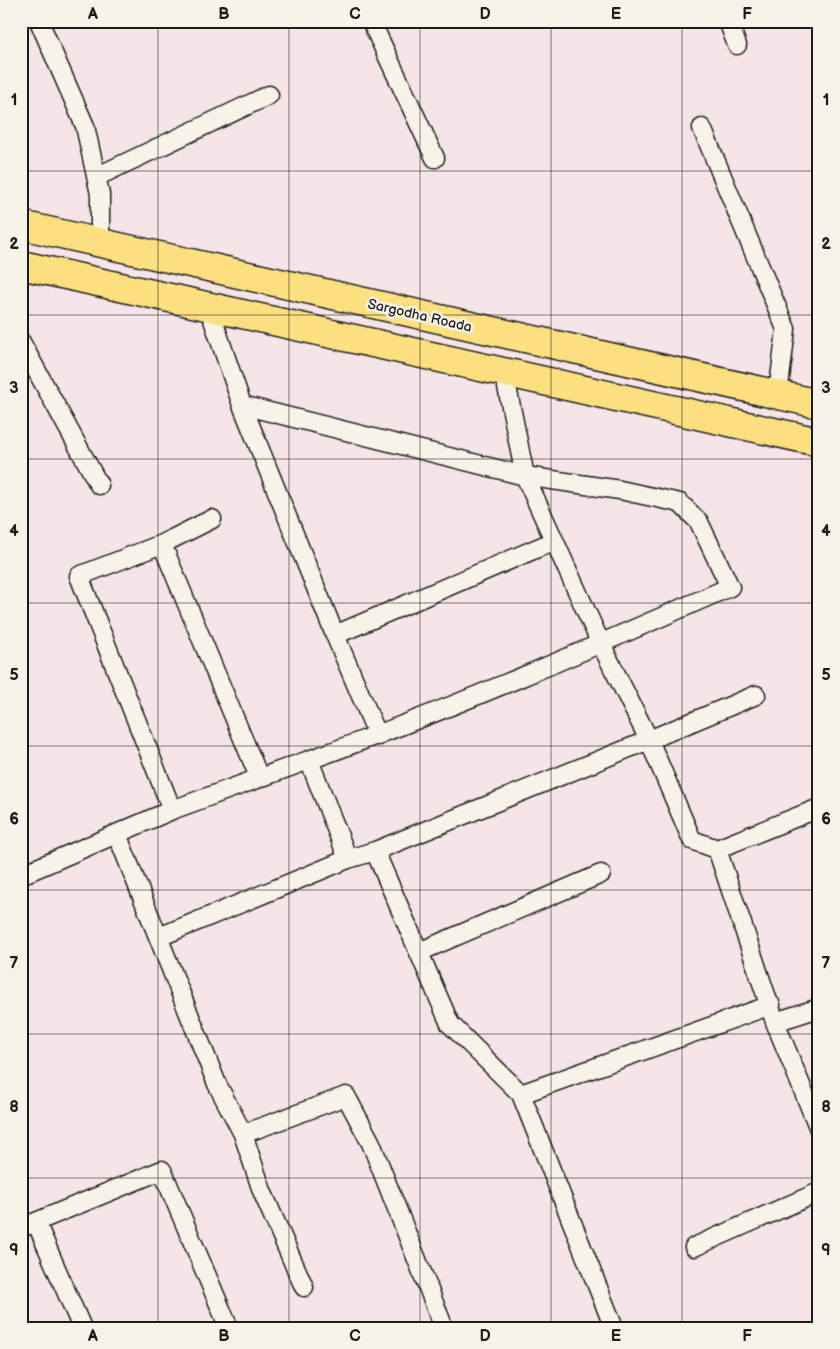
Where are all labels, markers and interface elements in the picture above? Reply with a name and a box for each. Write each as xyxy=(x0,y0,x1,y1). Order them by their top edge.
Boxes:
text: A xyxy=(87,5,98,24)
text: B xyxy=(218,5,230,24)
text: C xyxy=(349,5,361,24)
text: D xyxy=(479,5,491,24)
text: E xyxy=(611,5,621,24)
text: F xyxy=(742,5,752,24)
text: 1 xyxy=(11,91,17,110)
text: 1 xyxy=(823,91,829,110)
text: 2 xyxy=(9,235,19,254)
text: 2 xyxy=(821,235,831,254)
street label: Sargodha Roada xyxy=(366,295,474,336)
text: 3 xyxy=(9,379,19,398)
text: 3 xyxy=(821,379,831,398)
text: 4 xyxy=(9,522,19,541)
text: 4 xyxy=(821,522,831,541)
text: 5 xyxy=(9,666,19,685)
text: 5 xyxy=(821,666,831,685)
text: 6 xyxy=(9,810,19,829)
text: 6 xyxy=(821,810,831,829)
text: 7 xyxy=(10,954,19,973)
text: 7 xyxy=(822,954,831,973)
text: 8 xyxy=(9,1098,19,1117)
text: 8 xyxy=(821,1098,831,1117)
text: 9 xyxy=(9,1241,19,1260)
text: 9 xyxy=(821,1241,831,1260)
text: A xyxy=(87,1327,98,1346)
text: B xyxy=(218,1327,230,1346)
text: C xyxy=(349,1327,361,1346)
text: D xyxy=(479,1327,491,1346)
text: E xyxy=(611,1327,621,1346)
text: F xyxy=(742,1327,752,1346)

